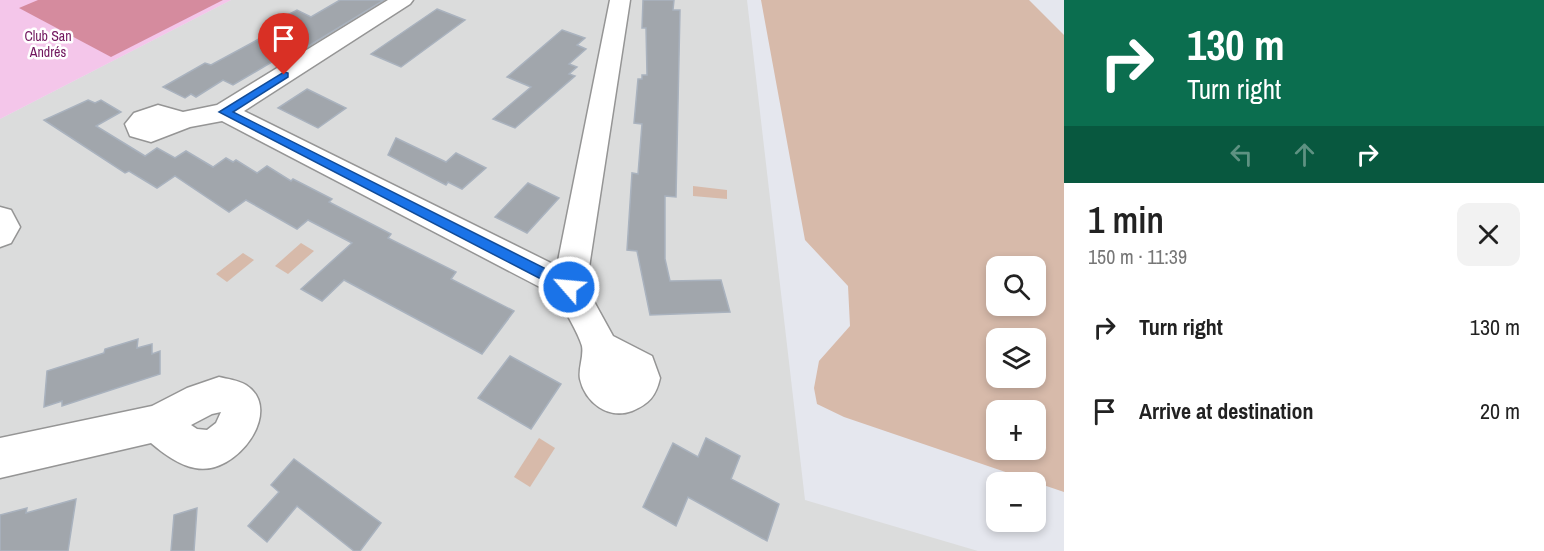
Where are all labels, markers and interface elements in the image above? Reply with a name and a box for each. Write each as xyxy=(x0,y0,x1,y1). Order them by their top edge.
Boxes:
pin xyxy=(258,13,309,75)
text: 130 m xyxy=(1187,17,1285,73)
icon: arrive xyxy=(267,22,300,55)
icon: right xyxy=(1088,24,1166,102)
park label: Club San Andrés xyxy=(24,27,72,61)
text: Turn right xyxy=(1187,71,1281,107)
icon: left xyxy=(1225,138,1258,171)
icon: ahead xyxy=(1288,138,1321,171)
icon: right xyxy=(1351,138,1384,171)
text: 1 min xyxy=(1088,196,1164,244)
button: close xyxy=(1457,203,1520,266)
text: 150 m · 11:39 xyxy=(1088,243,1187,270)
position arrow xyxy=(537,255,601,319)
map controls xyxy=(986,256,1046,532)
button: search xyxy=(986,256,1046,316)
icon: right xyxy=(1088,311,1121,344)
text: Turn right xyxy=(1139,312,1223,342)
text: 130 m xyxy=(1470,312,1520,342)
button: layers xyxy=(986,328,1046,388)
icon: arrive xyxy=(1088,395,1121,428)
text: Arrive at destination xyxy=(1139,396,1313,426)
text: 20 m xyxy=(1480,396,1520,426)
button: + xyxy=(986,400,1046,460)
button: − xyxy=(986,472,1046,532)

